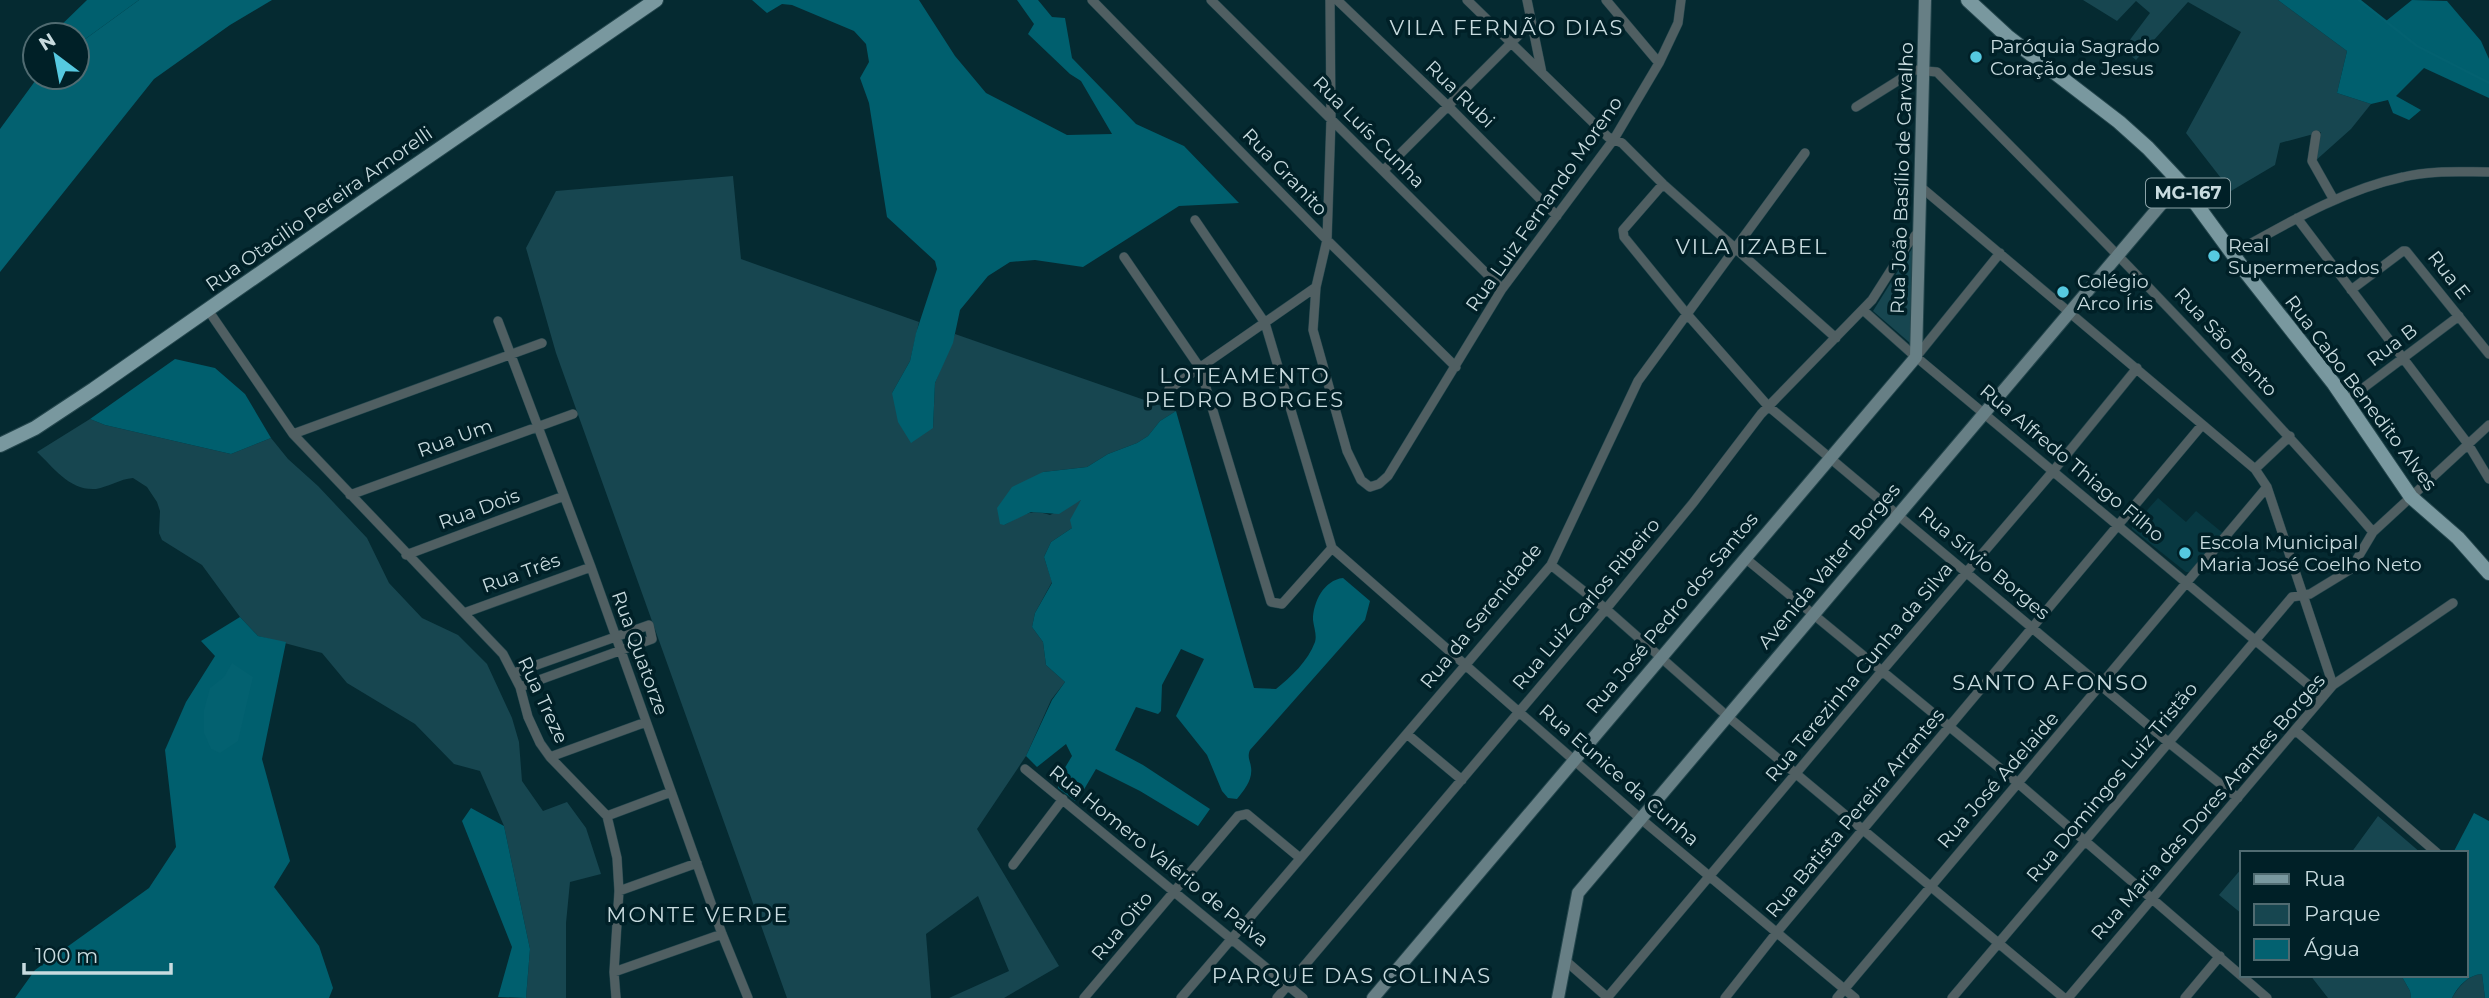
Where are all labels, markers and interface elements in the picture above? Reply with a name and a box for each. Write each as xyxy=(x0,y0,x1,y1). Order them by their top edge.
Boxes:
district label: VILA FERNÃO DIAS xyxy=(1390,15,1624,40)
north arrow xyxy=(21,21,91,91)
text: N xyxy=(35,28,60,56)
place label: Paróquia Sagrado Coração de Jesus xyxy=(1990,35,2160,80)
street label: Rua João Basílio de Carvalho xyxy=(1886,42,1918,314)
marker: Paróquia Sagrado Coração de Jesus xyxy=(1968,49,1984,65)
street label: Rua Rubi xyxy=(1421,55,1499,133)
street label: Rua Luís Cunha xyxy=(1308,71,1430,193)
street label: Rua Luiz Fernando Moreno xyxy=(1461,92,1627,316)
street label: Rua Otacilio Pereira Amorelli xyxy=(201,122,437,296)
street label: Rua Granito xyxy=(1238,124,1332,221)
road number: MG-167 xyxy=(2146,178,2230,208)
district label: VILA IZABEL xyxy=(1676,234,1828,259)
place label: Real Supermercados xyxy=(2228,234,2379,279)
street label: Rua E xyxy=(2423,246,2475,304)
marker: Real Supermercados xyxy=(2206,248,2222,264)
place label: Colégio Arco Íris xyxy=(2077,270,2153,315)
street label: Rua São Bento xyxy=(2170,283,2282,401)
marker: Colégio Arco Íris xyxy=(2055,284,2071,300)
street label: Rua Cabo Benedito Alves xyxy=(2280,291,2442,495)
street label: Rua B xyxy=(2362,319,2422,371)
district label: LOTEAMENTO PEDRO BORGES xyxy=(1145,363,1345,412)
street label: Rua Alfredo Thiago Filho xyxy=(1975,379,2169,547)
street label: Rua Um xyxy=(414,414,496,462)
street label: Avenida Valter Borges xyxy=(1753,479,1905,653)
street label: Rua Dois xyxy=(435,484,523,534)
street label: Rua Sílvio Borges xyxy=(1914,501,2054,625)
street label: Rua José Pedro dos Santos xyxy=(1581,508,1763,718)
street label: Rua Luiz Carlos Ribeiro xyxy=(1507,513,1665,695)
place label: Escola Municipal Maria José Coelho Neto xyxy=(2199,531,2422,576)
street label: Rua da Serenidade xyxy=(1415,539,1547,693)
marker: Escola Municipal Maria José Coelho Neto xyxy=(2177,545,2193,561)
street label: Rua Três xyxy=(479,548,563,598)
street label: Rua Terezinha Cunha da Silva xyxy=(1760,558,1958,786)
street label: Rua Quatorze xyxy=(607,588,673,718)
street label: Rua Treze xyxy=(513,653,573,747)
street label: Rua Maria das Dores Arantes Borges xyxy=(2086,669,2330,945)
district label: SANTO AFONSO xyxy=(1952,670,2150,695)
street label: Rua Domingos Luiz Tristão xyxy=(2022,677,2203,887)
street label: Rua Eunice da Cunha xyxy=(1534,699,1704,851)
street label: Rua Batista Pereira Arrantes xyxy=(1761,704,1949,922)
street label: Rua José Adelaide xyxy=(1932,707,2064,853)
street label: Rua Homero Valério de Paiva xyxy=(1045,760,1273,952)
legend xyxy=(2240,851,2468,977)
street label: Rua Oito xyxy=(1087,887,1157,965)
text: Parque xyxy=(2304,901,2380,926)
district label: MONTE VERDE xyxy=(606,902,790,927)
scale bar xyxy=(24,932,172,976)
text: Água xyxy=(2304,936,2360,961)
text: 100 m xyxy=(35,943,98,968)
district label: PARQUE DAS COLINAS xyxy=(1212,963,1492,988)

